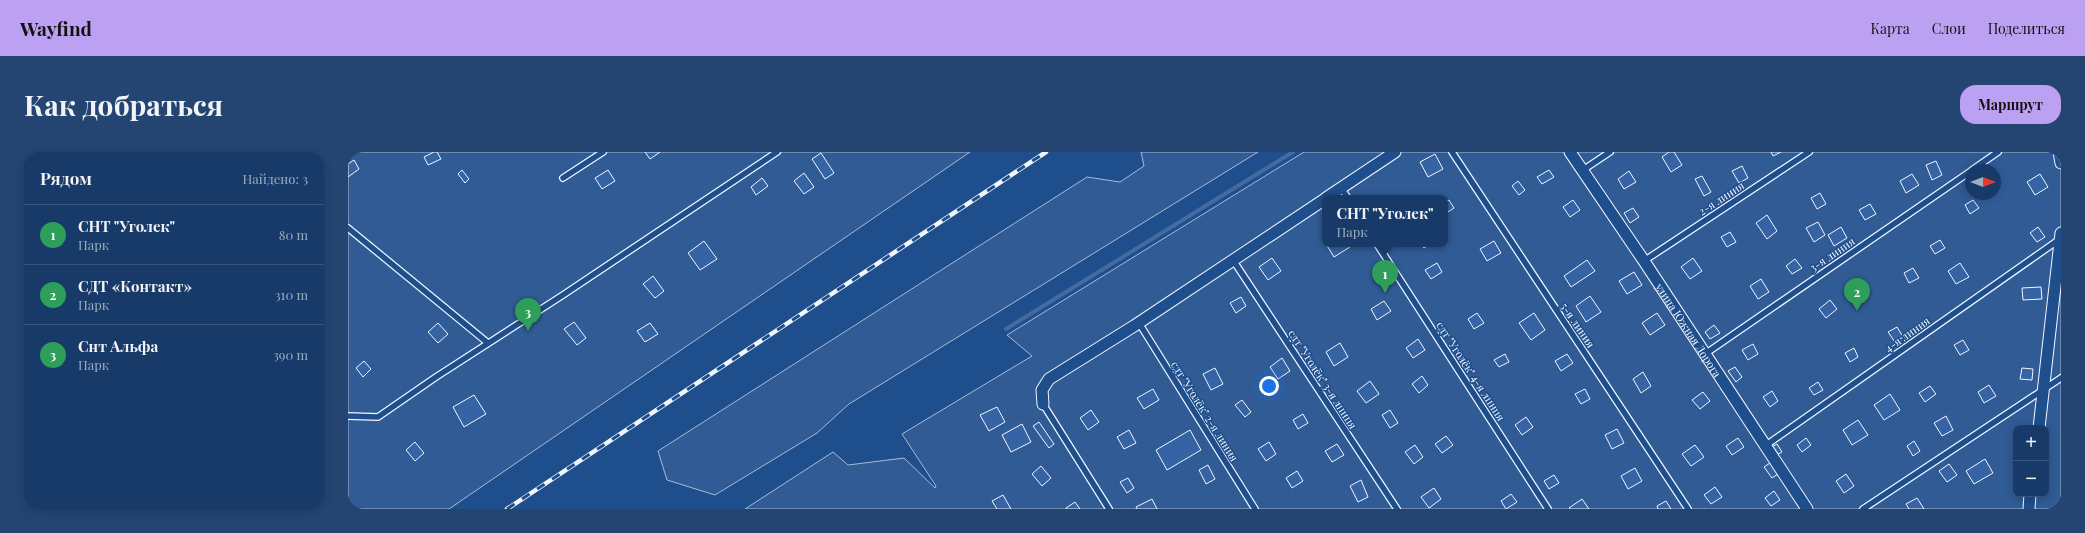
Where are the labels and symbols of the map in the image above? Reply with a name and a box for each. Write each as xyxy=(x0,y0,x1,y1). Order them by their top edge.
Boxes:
north arrow xyxy=(1965,164,2001,200)
street label: 2-я линия xyxy=(1695,178,1747,218)
street label: 3-я линия xyxy=(1806,233,1858,275)
pin: 1 xyxy=(1372,260,1398,293)
pin: 2 xyxy=(1844,278,1870,311)
street label: улица Южная Дорога xyxy=(1652,279,1726,380)
pin: 3 xyxy=(515,298,541,331)
street label: 5-я линия xyxy=(1557,300,1599,351)
street label: 4-я линия xyxy=(1881,313,1933,355)
street label: сдт "Уголёк" 4-я линия xyxy=(1433,318,1509,424)
street label: сдт "Уголёк" 3-я линия xyxy=(1285,326,1361,432)
street label: сдт "Уголёк" 2-я линия xyxy=(1168,358,1242,464)
your location xyxy=(1259,376,1279,396)

